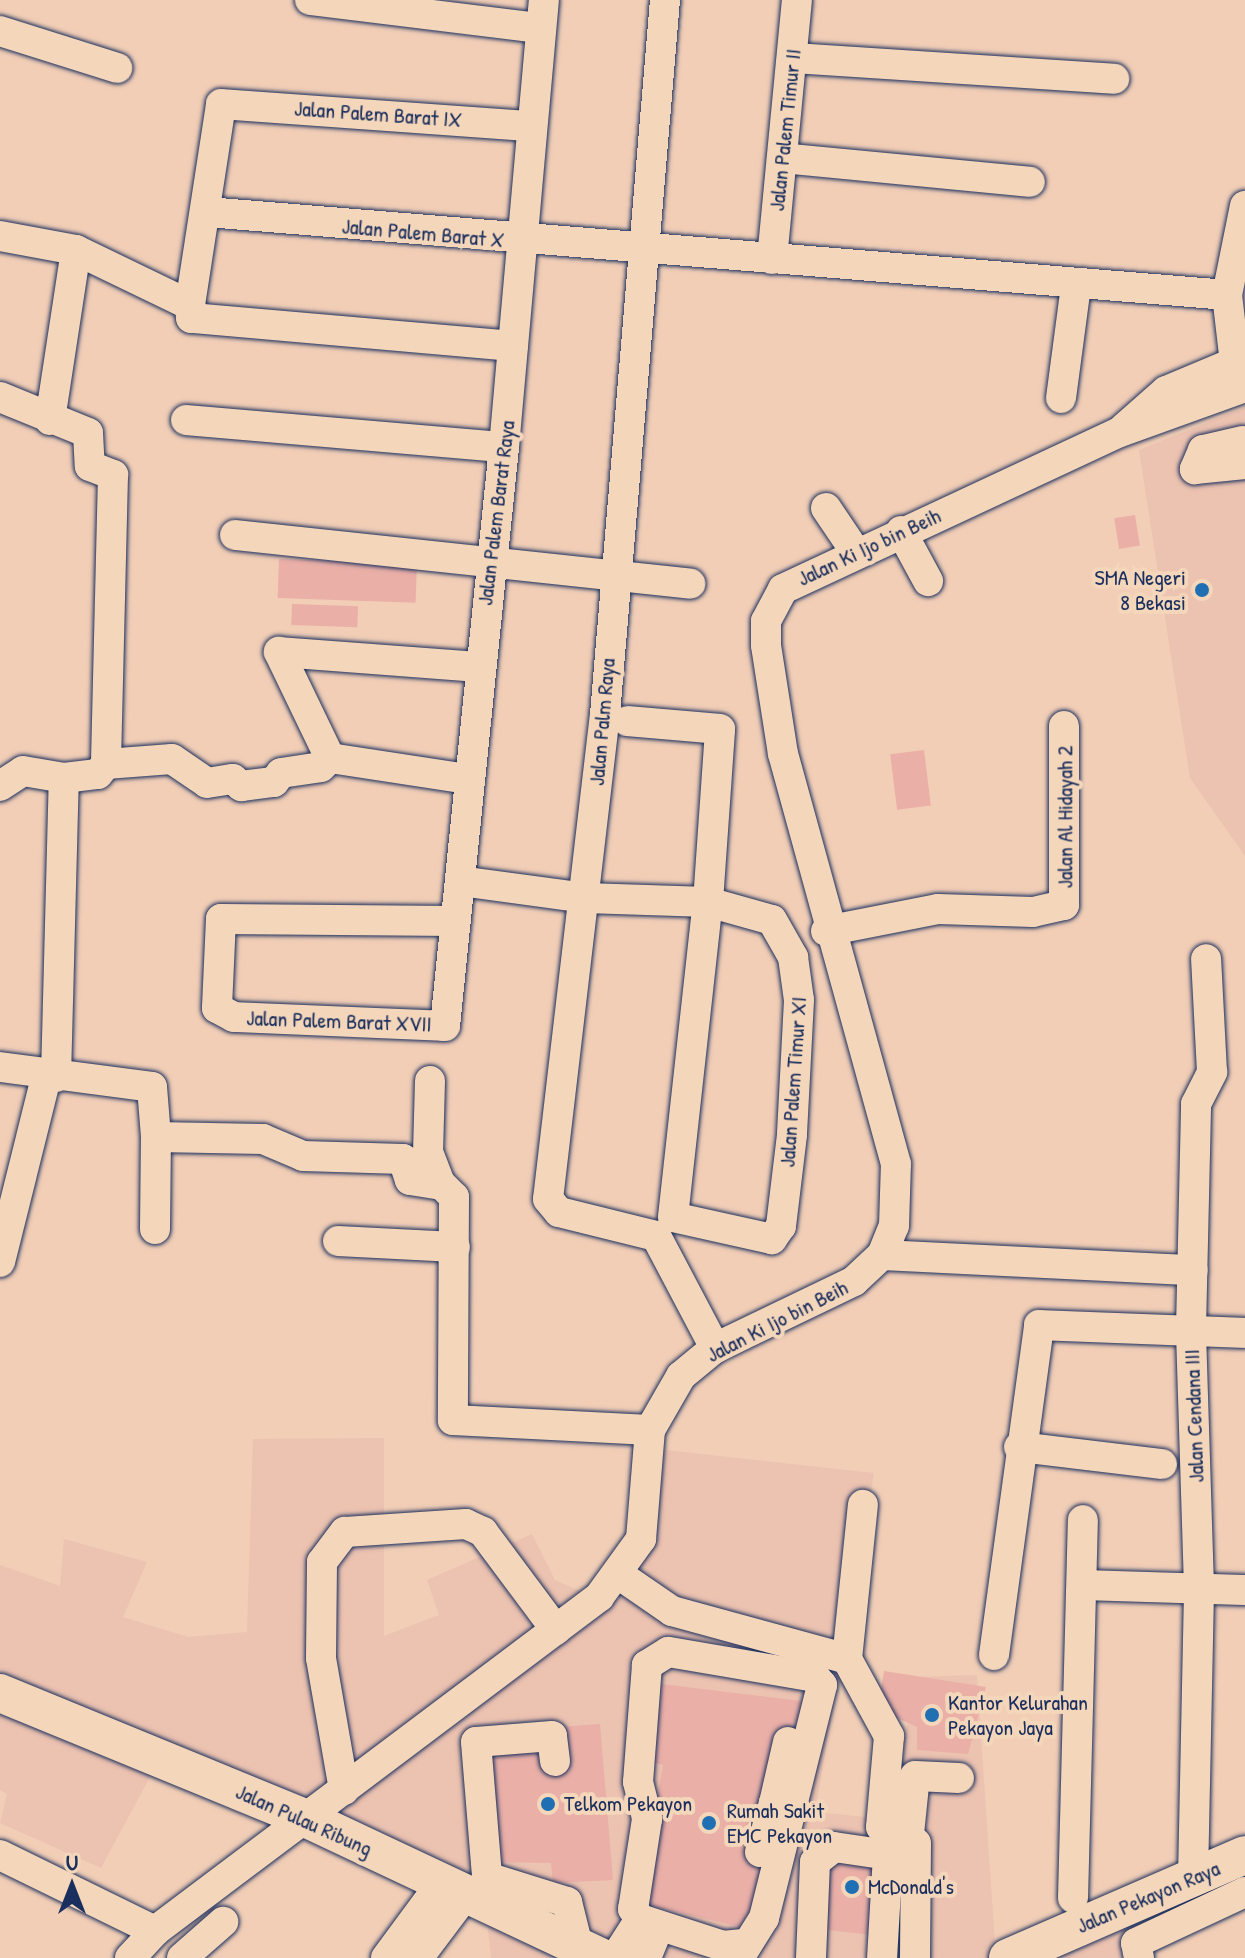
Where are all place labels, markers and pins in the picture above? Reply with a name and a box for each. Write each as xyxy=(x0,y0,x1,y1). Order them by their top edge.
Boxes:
place label: SMA Negeri 8 Bekasi xyxy=(1095,564,1186,616)
marker: SMA Negeri 8 Bekasi xyxy=(1193,581,1211,599)
place label: Kantor Kelurahan Pekayon Jaya xyxy=(948,1689,1088,1740)
marker: Kantor Kelurahan Pekayon Jaya xyxy=(923,1706,941,1724)
place label: Telkom Pekayon xyxy=(564,1791,692,1817)
marker: Telkom Pekayon xyxy=(539,1795,557,1813)
place label: Rumah Sakit EMC Pekayon xyxy=(727,1797,832,1848)
marker: Rumah Sakit EMC Pekayon xyxy=(698,1812,720,1834)
place label: McDonald's xyxy=(868,1874,954,1900)
marker: McDonald's xyxy=(843,1878,861,1896)

